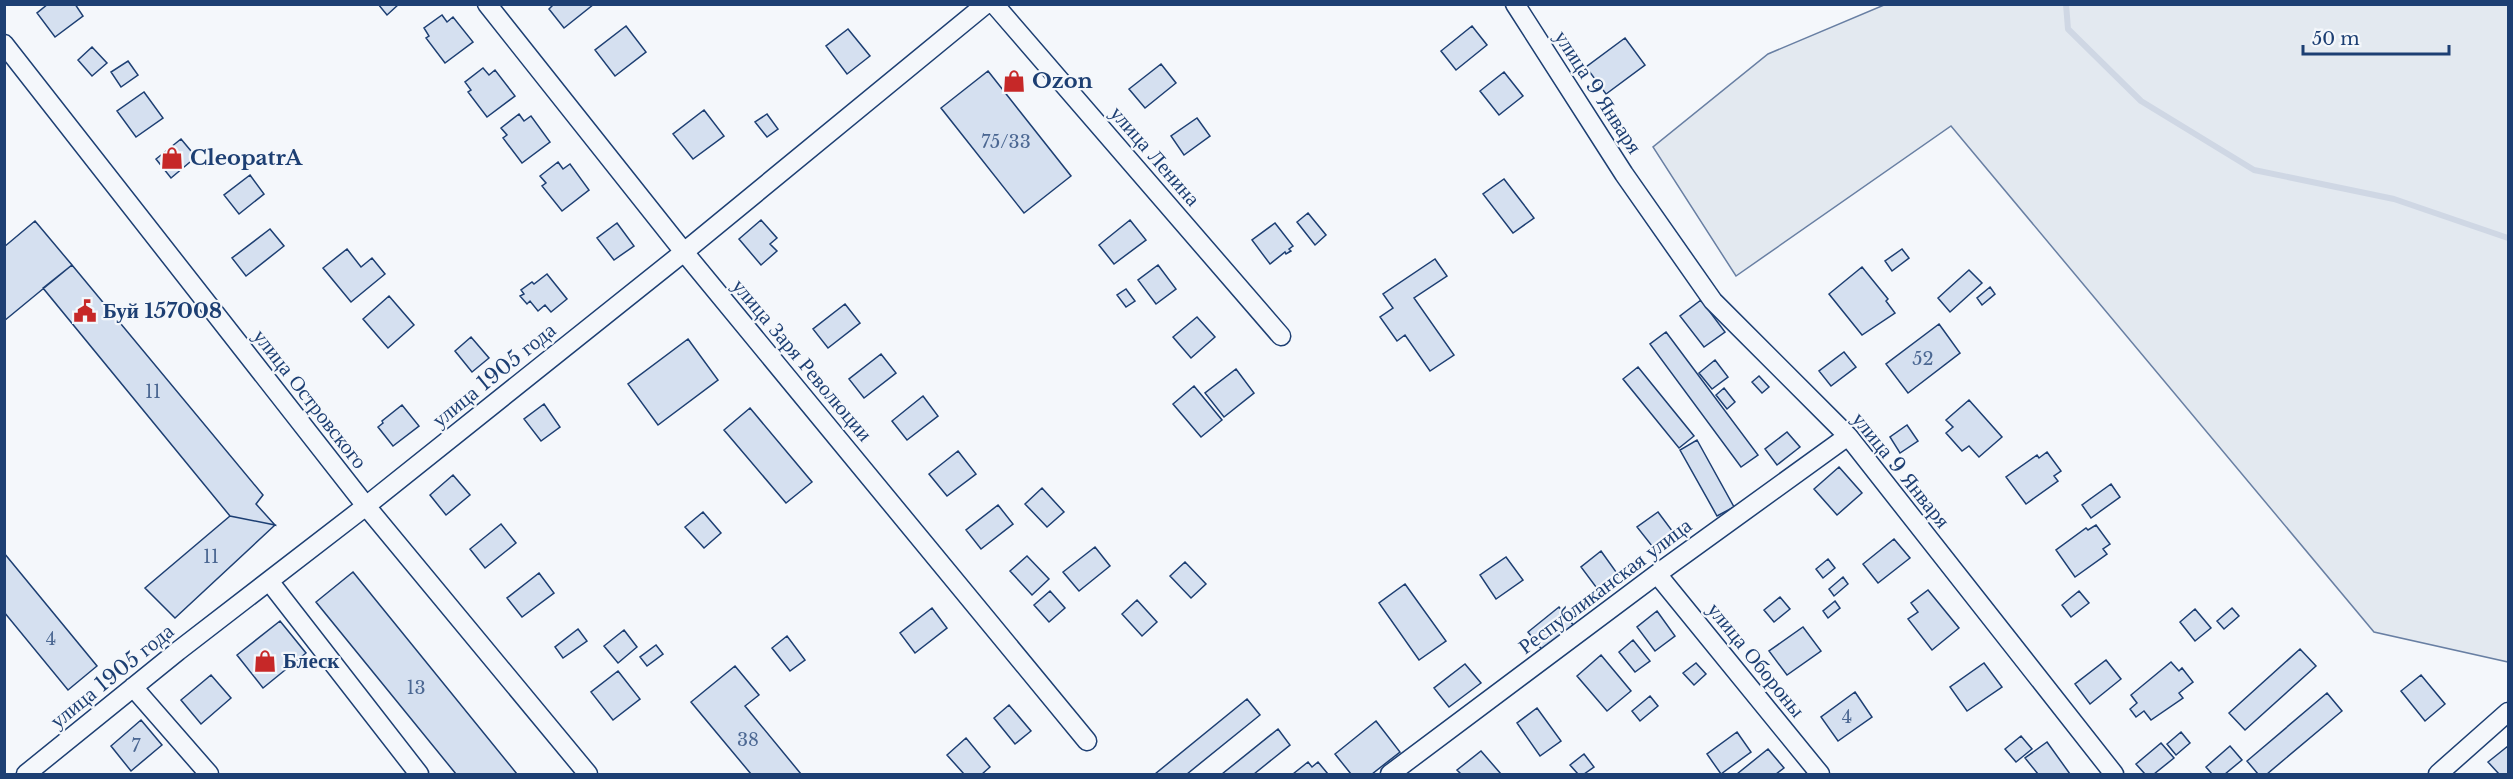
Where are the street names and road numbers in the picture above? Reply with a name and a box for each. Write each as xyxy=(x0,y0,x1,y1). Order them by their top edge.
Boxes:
street label: улица 9 Января xyxy=(1548,25,1648,159)
street label: улица Ленина xyxy=(1104,101,1206,212)
street label: улица Заря Революции xyxy=(726,273,878,447)
street label: улица 1905 года xyxy=(427,317,562,433)
street label: улица Островского xyxy=(247,324,373,474)
street label: улица 9 Января xyxy=(1846,407,1956,534)
street label: Республиканская улица xyxy=(1513,512,1697,660)
street label: улица Обороны xyxy=(1702,597,1810,723)
street label: улица 1905 года xyxy=(45,618,180,734)

